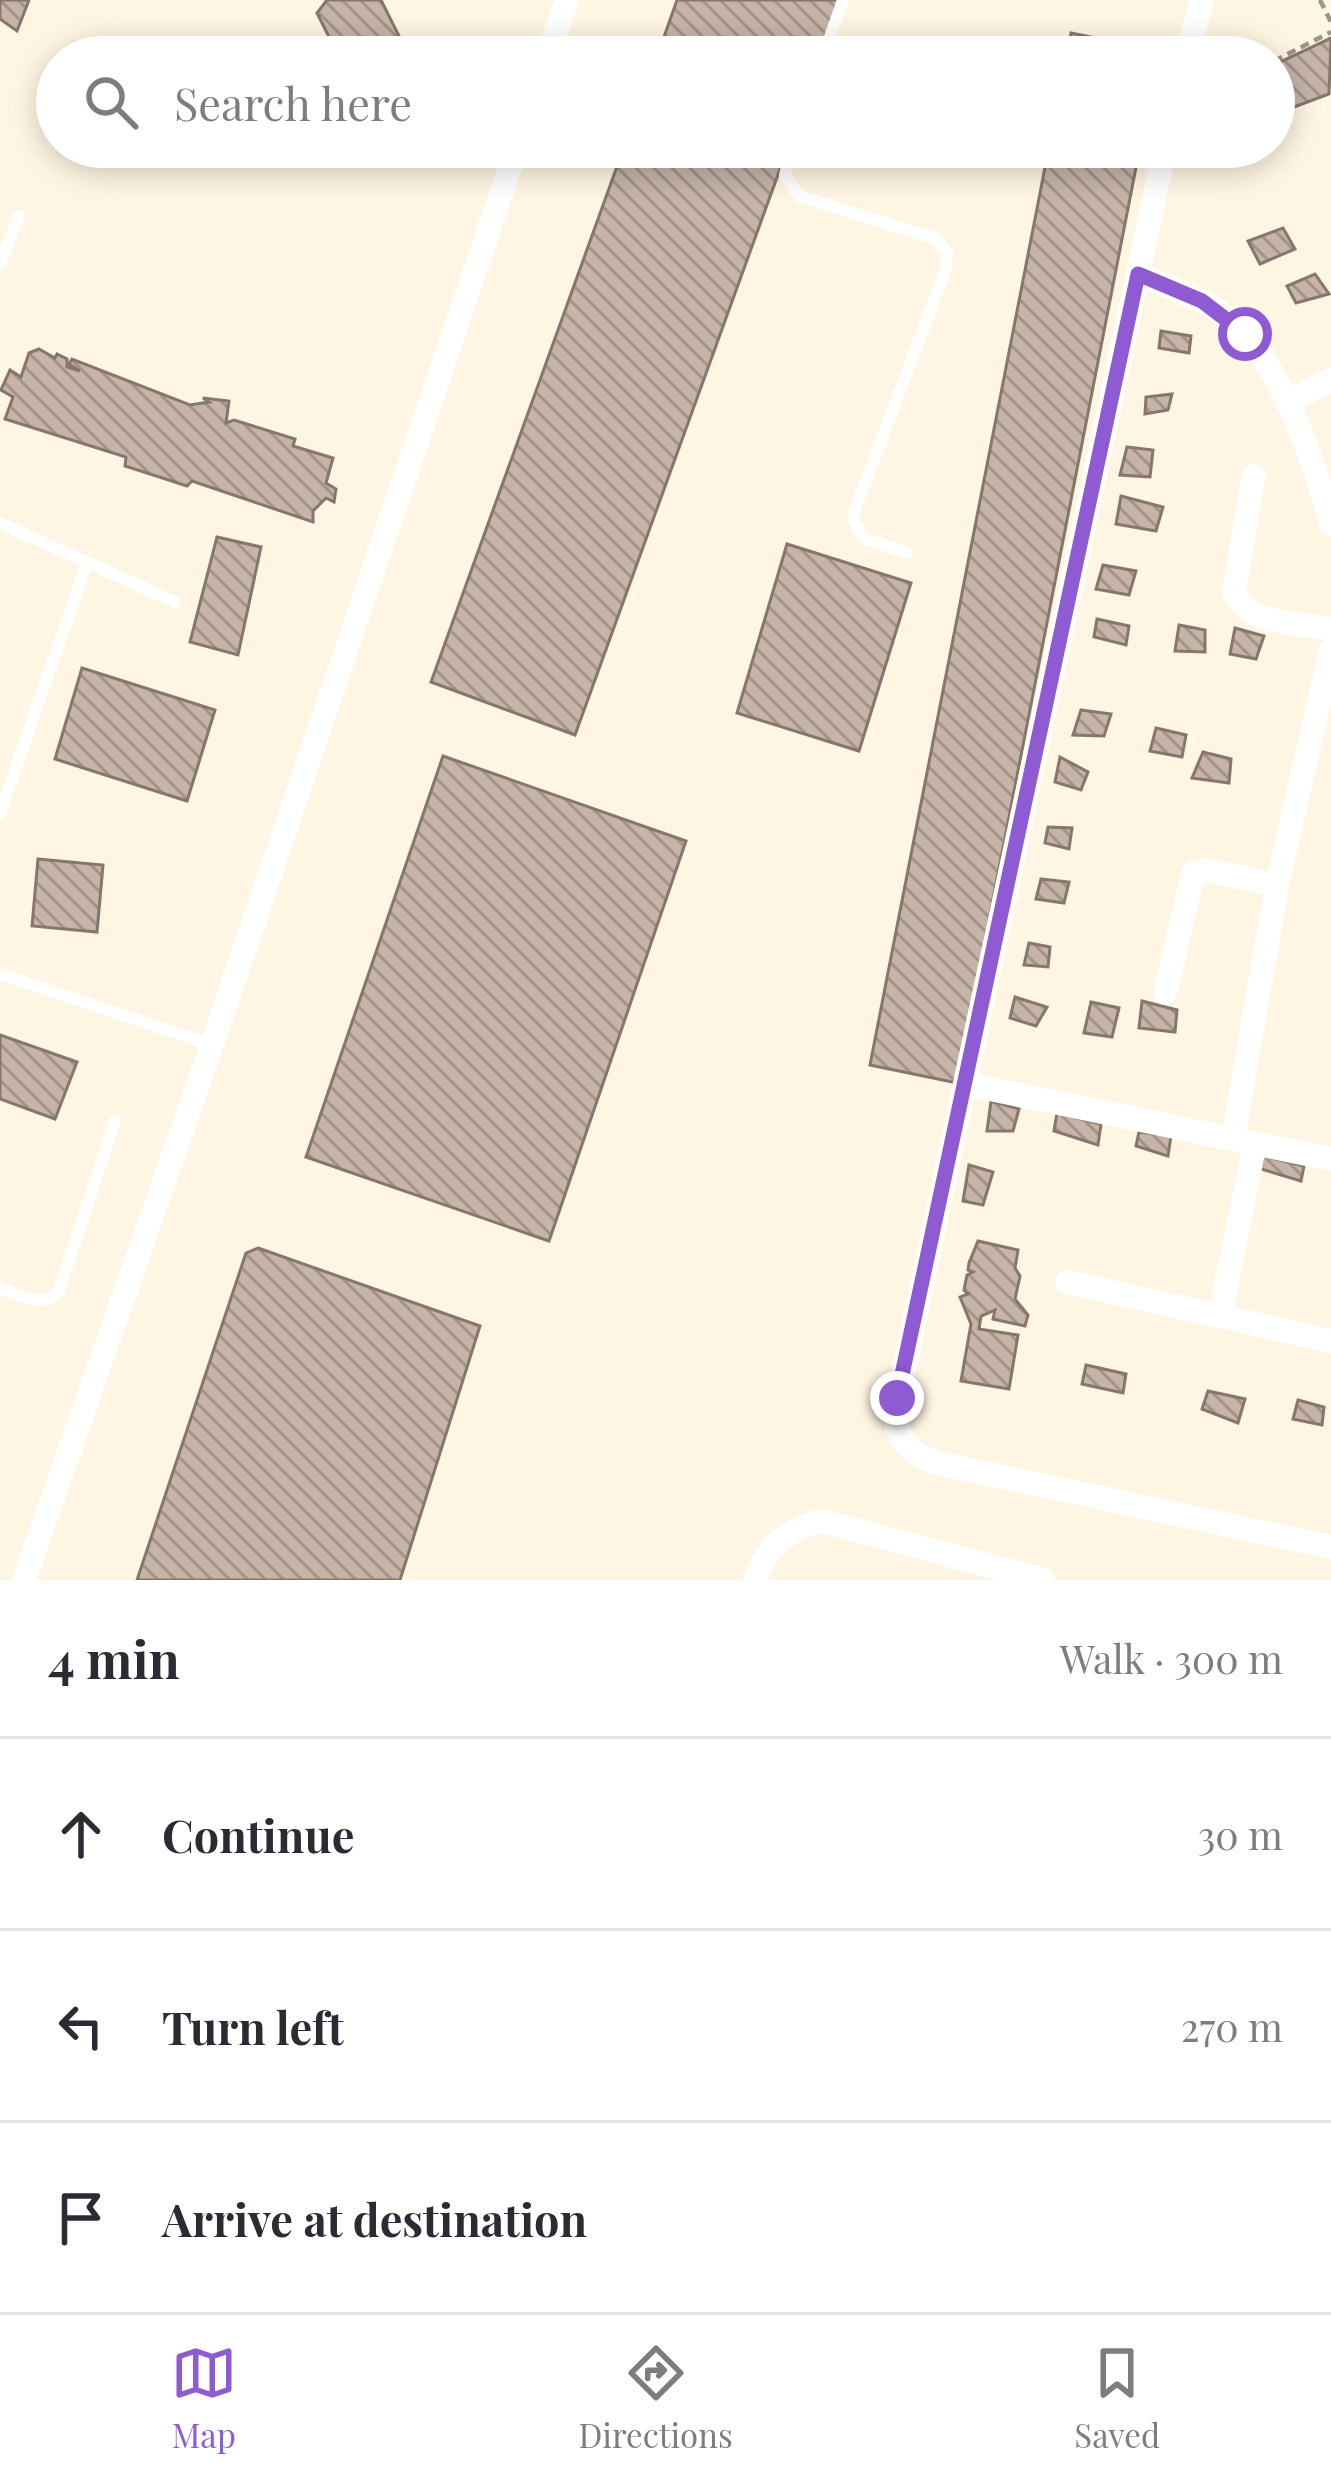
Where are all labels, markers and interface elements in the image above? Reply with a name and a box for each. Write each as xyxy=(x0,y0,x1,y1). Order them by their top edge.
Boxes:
search box xyxy=(36,36,1295,168)
icon: search xyxy=(78,69,144,135)
text: Search here xyxy=(174,72,412,132)
route start xyxy=(1218,307,1272,361)
route end xyxy=(870,1371,924,1425)
text: 4 min xyxy=(48,1624,180,1692)
text: Walk · 300 m xyxy=(1060,1632,1283,1684)
icon: ahead xyxy=(48,1801,114,1867)
text: Continue xyxy=(162,1804,354,1864)
text: 30 m xyxy=(1198,1808,1283,1860)
icon: left xyxy=(48,1993,114,2059)
text: Turn left xyxy=(162,1996,344,2056)
text: 270 m xyxy=(1181,2000,1283,2052)
icon: arrive xyxy=(48,2185,114,2251)
text: Arrive at destination xyxy=(162,2188,587,2248)
tab: Map xyxy=(171,2340,237,2456)
tab: Directions xyxy=(578,2340,733,2456)
tab: Saved xyxy=(1074,2340,1160,2456)

